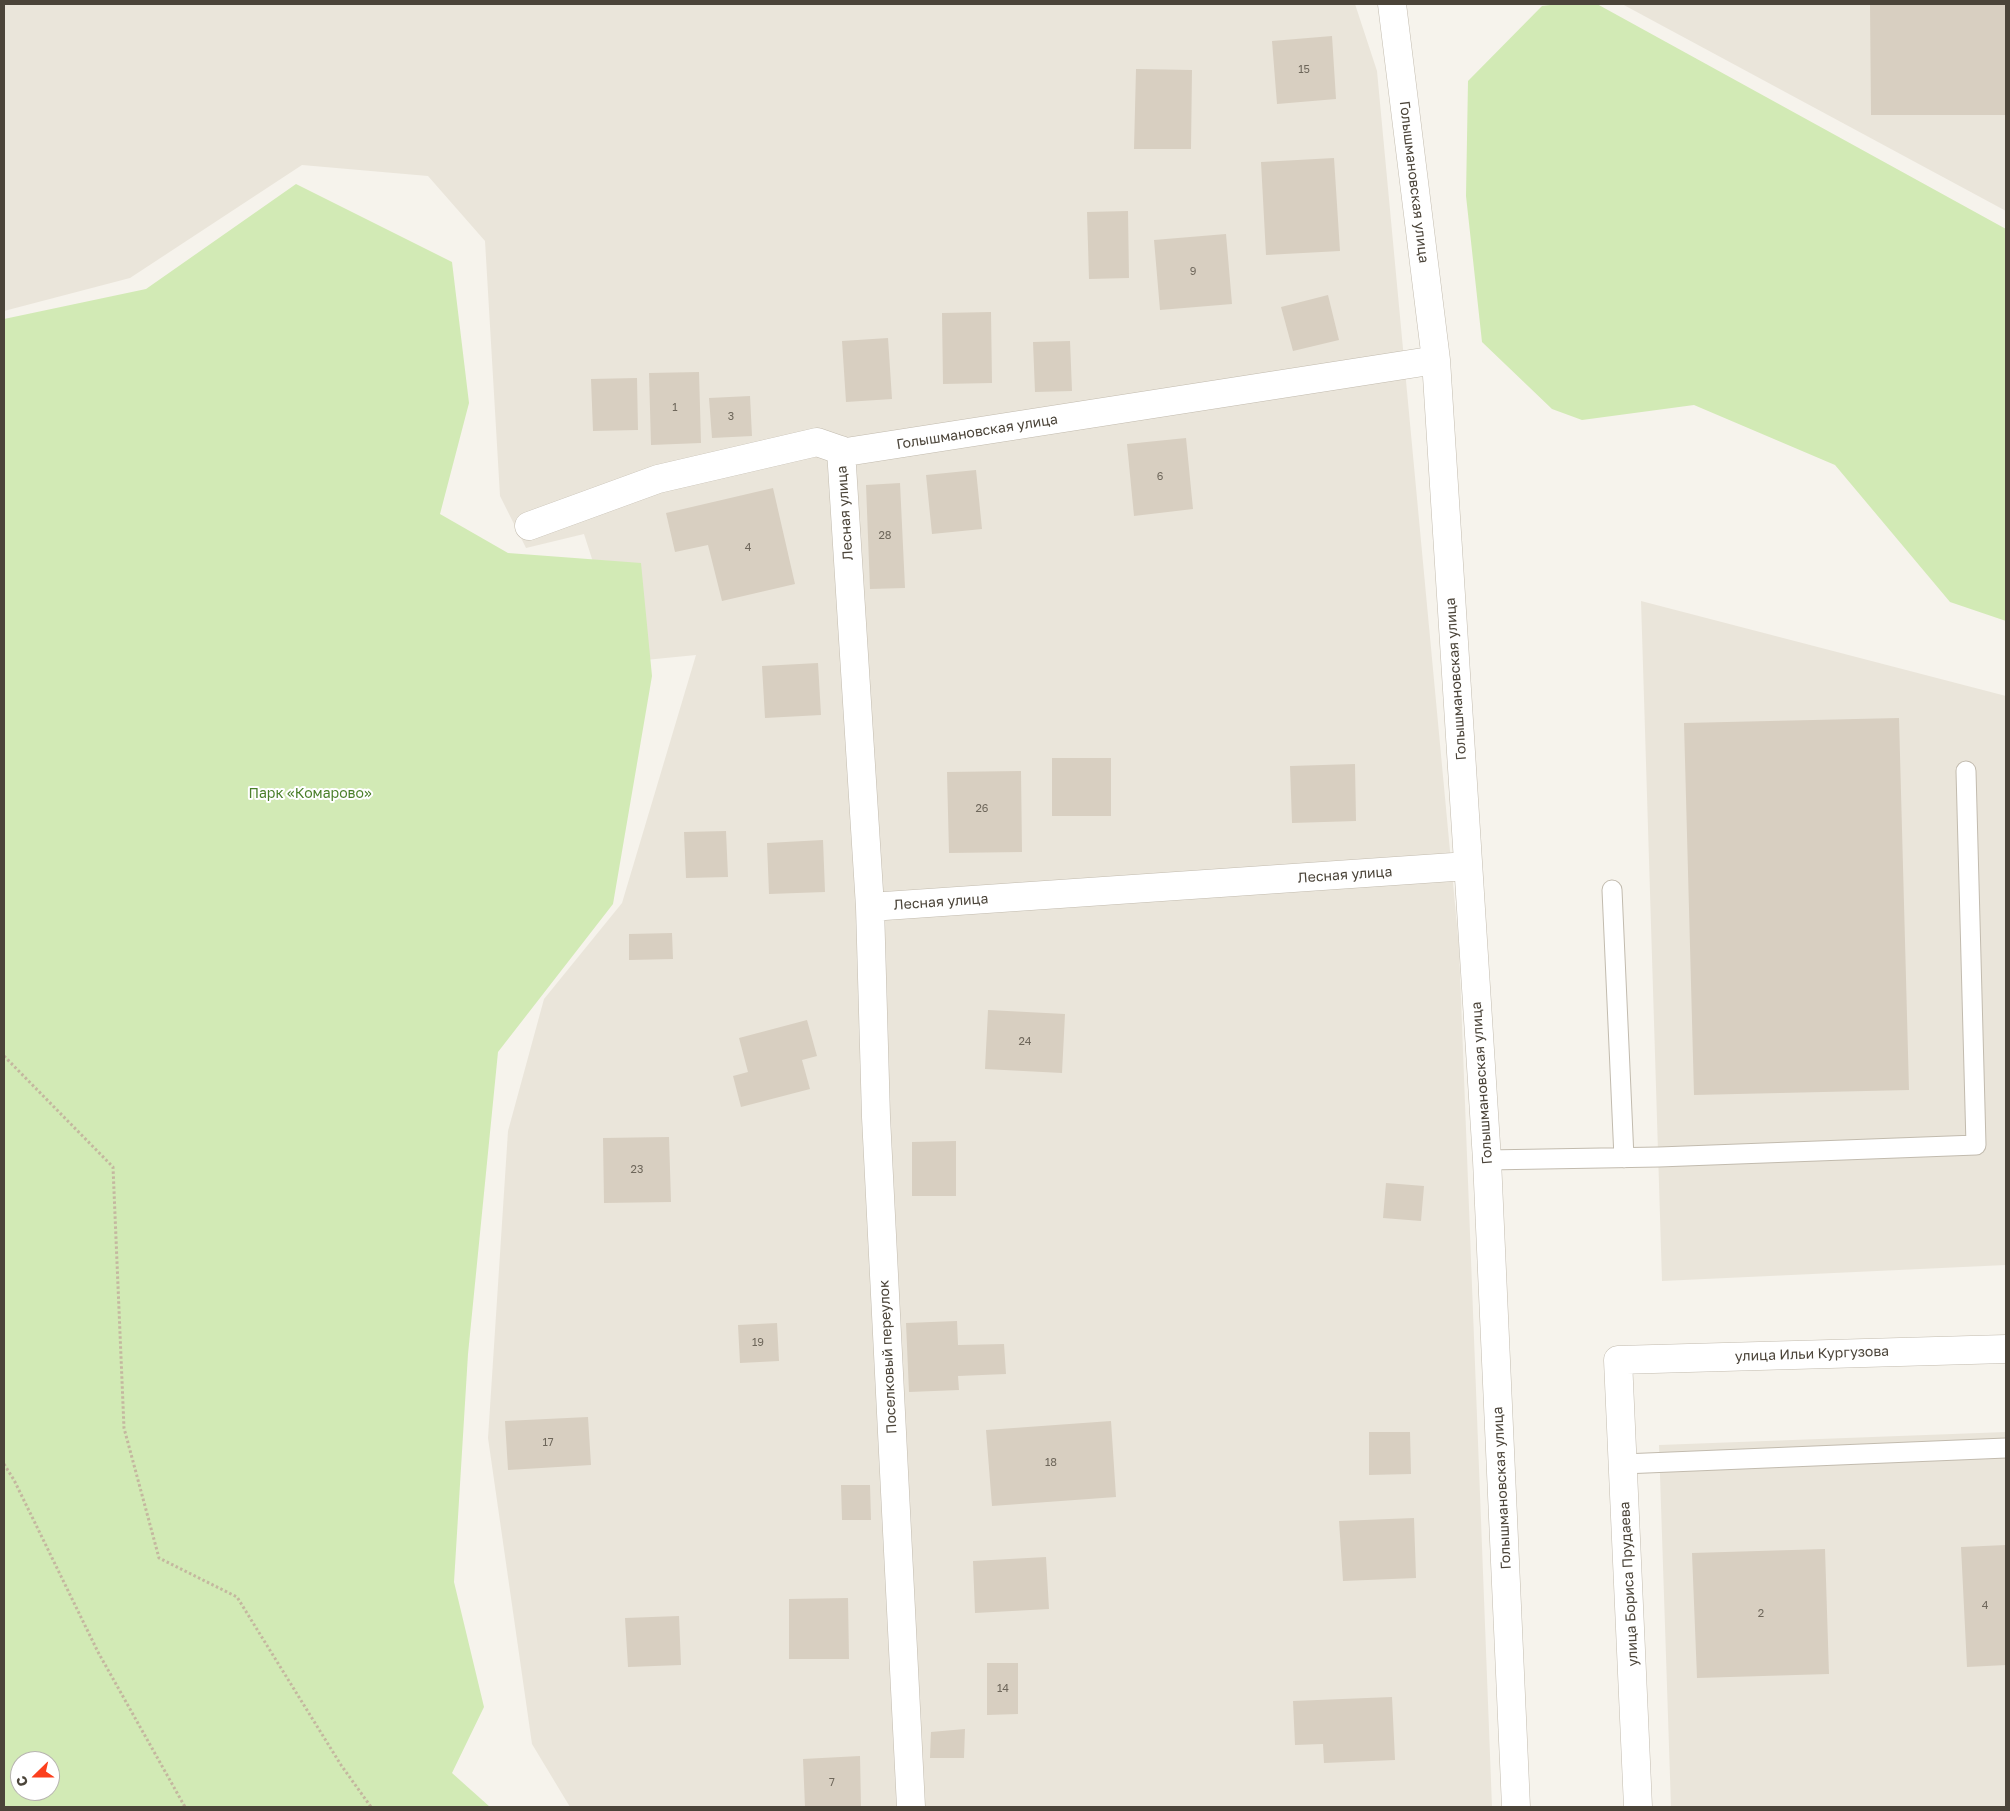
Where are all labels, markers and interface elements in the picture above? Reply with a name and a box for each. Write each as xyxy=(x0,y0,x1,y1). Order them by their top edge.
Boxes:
house number: 15 xyxy=(1298,63,1310,77)
street label: Голышмановская улица xyxy=(1396,100,1432,264)
house number: 9 xyxy=(1190,265,1196,279)
house number: 1 xyxy=(672,401,678,415)
house number: 3 xyxy=(728,410,734,424)
street label: Голышмановская улица xyxy=(895,411,1059,453)
street label: Лесная улица xyxy=(833,465,857,561)
house number: 6 xyxy=(1157,470,1163,484)
house number: 28 xyxy=(878,529,892,543)
house number: 4 xyxy=(745,541,751,555)
street label: Голышмановская улица xyxy=(1442,597,1470,761)
park label: Парк «Комарово» xyxy=(248,786,372,802)
house number: 26 xyxy=(975,802,989,816)
street label: Лесная улица xyxy=(1297,863,1393,887)
street label: Лесная улица xyxy=(893,890,989,914)
street label: Голышмановская улица xyxy=(1468,1001,1496,1165)
house number: 24 xyxy=(1018,1035,1032,1049)
house number: 23 xyxy=(631,1163,643,1177)
street label: Поселковый переулок xyxy=(876,1280,900,1434)
house number: 19 xyxy=(752,1336,764,1350)
street label: улица Ильи Кургузова xyxy=(1735,1343,1889,1365)
street label: Голышмановская улица xyxy=(1489,1406,1515,1570)
house number: 17 xyxy=(542,1436,554,1450)
house number: 18 xyxy=(1045,1456,1057,1470)
street label: улица Бориса Прудаева xyxy=(1616,1501,1642,1667)
house number: 4 xyxy=(1982,1599,1988,1613)
house number: 2 xyxy=(1758,1607,1764,1621)
house number: 14 xyxy=(997,1682,1009,1696)
north arrow xyxy=(10,1751,60,1801)
text: С xyxy=(12,1774,31,1789)
house number: 7 xyxy=(829,1776,835,1790)

